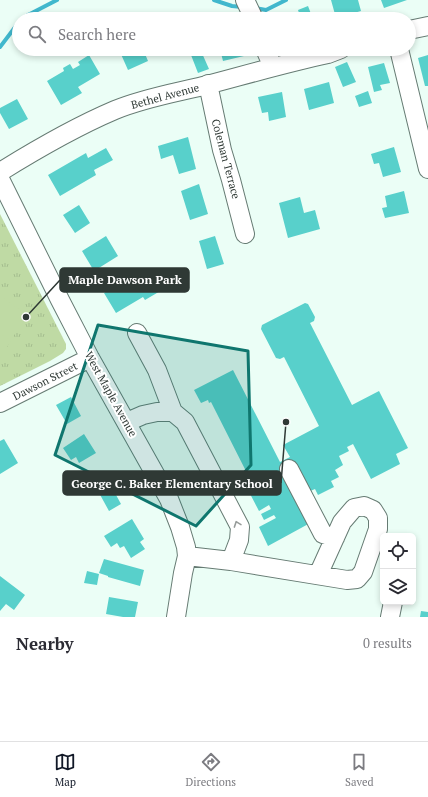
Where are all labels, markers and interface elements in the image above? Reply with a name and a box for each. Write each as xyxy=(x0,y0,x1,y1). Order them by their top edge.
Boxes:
search box xyxy=(12,12,416,56)
icon: search xyxy=(26,23,48,45)
text: Search here xyxy=(58,24,136,44)
street label: Bethel Avenue xyxy=(129,80,201,112)
street label: Coleman Terrace xyxy=(209,118,244,201)
callout: Maple Dawson Park xyxy=(60,268,189,292)
text: Maple Dawson Park xyxy=(68,272,182,287)
street label: West Maple Avenue xyxy=(82,349,140,439)
street label: Dawson Street xyxy=(10,359,80,403)
callout: George C. Baker Elementary School xyxy=(63,471,281,495)
text: George C. Baker Elementary School xyxy=(71,476,273,491)
one-way arrow xyxy=(234,521,242,528)
map controls xyxy=(380,533,416,605)
button: locate xyxy=(380,533,416,569)
button: layers xyxy=(380,569,416,605)
text: Nearby xyxy=(16,632,74,655)
text: 0 results xyxy=(363,634,412,652)
tab: Map xyxy=(54,751,76,789)
tab: Directions xyxy=(185,751,236,789)
tab: Saved xyxy=(345,751,374,789)

